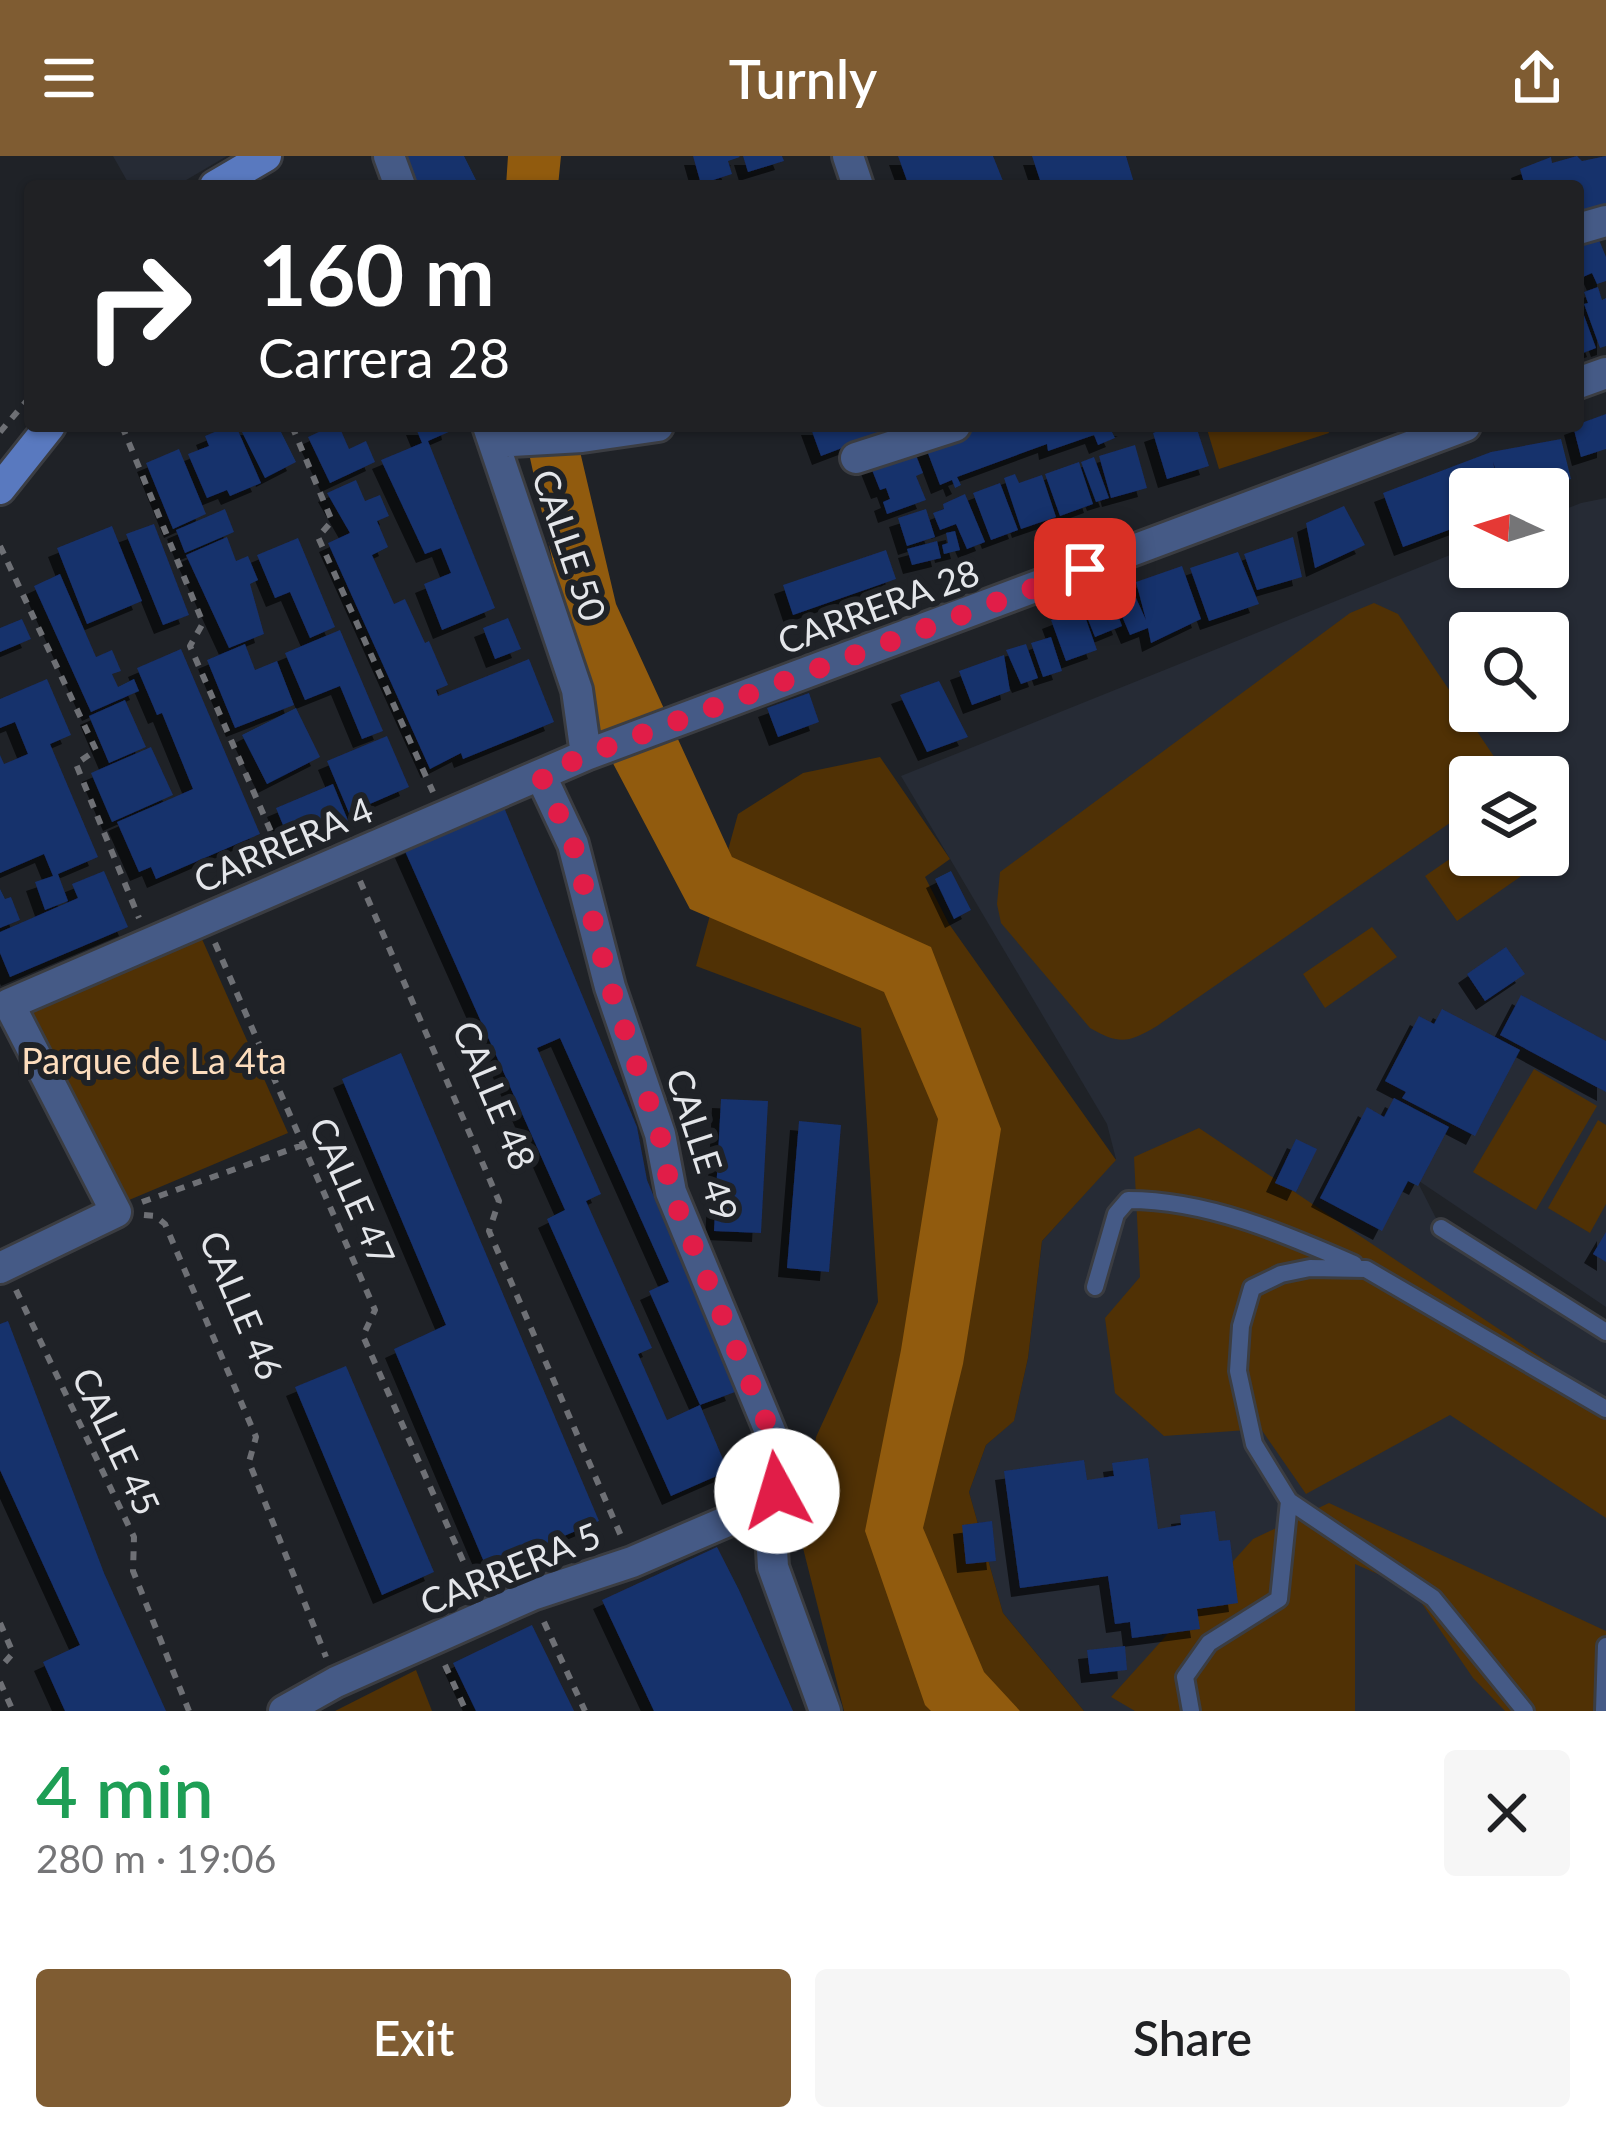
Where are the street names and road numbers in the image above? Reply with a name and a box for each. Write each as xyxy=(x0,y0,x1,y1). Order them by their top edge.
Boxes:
street label: CALLE 50 xyxy=(524,464,616,626)
street label: CARRERA 28 xyxy=(771,549,985,663)
street label: CARRERA 4 xyxy=(187,787,379,901)
street label: CALLE 48 xyxy=(444,1014,546,1176)
street label: CALLE 49 xyxy=(658,1063,748,1227)
street label: CALLE 47 xyxy=(301,1110,405,1272)
street label: CALLE 46 xyxy=(191,1224,293,1386)
street label: CALLE 45 xyxy=(64,1360,170,1522)
street label: CARRERA 5 xyxy=(414,1512,606,1624)

